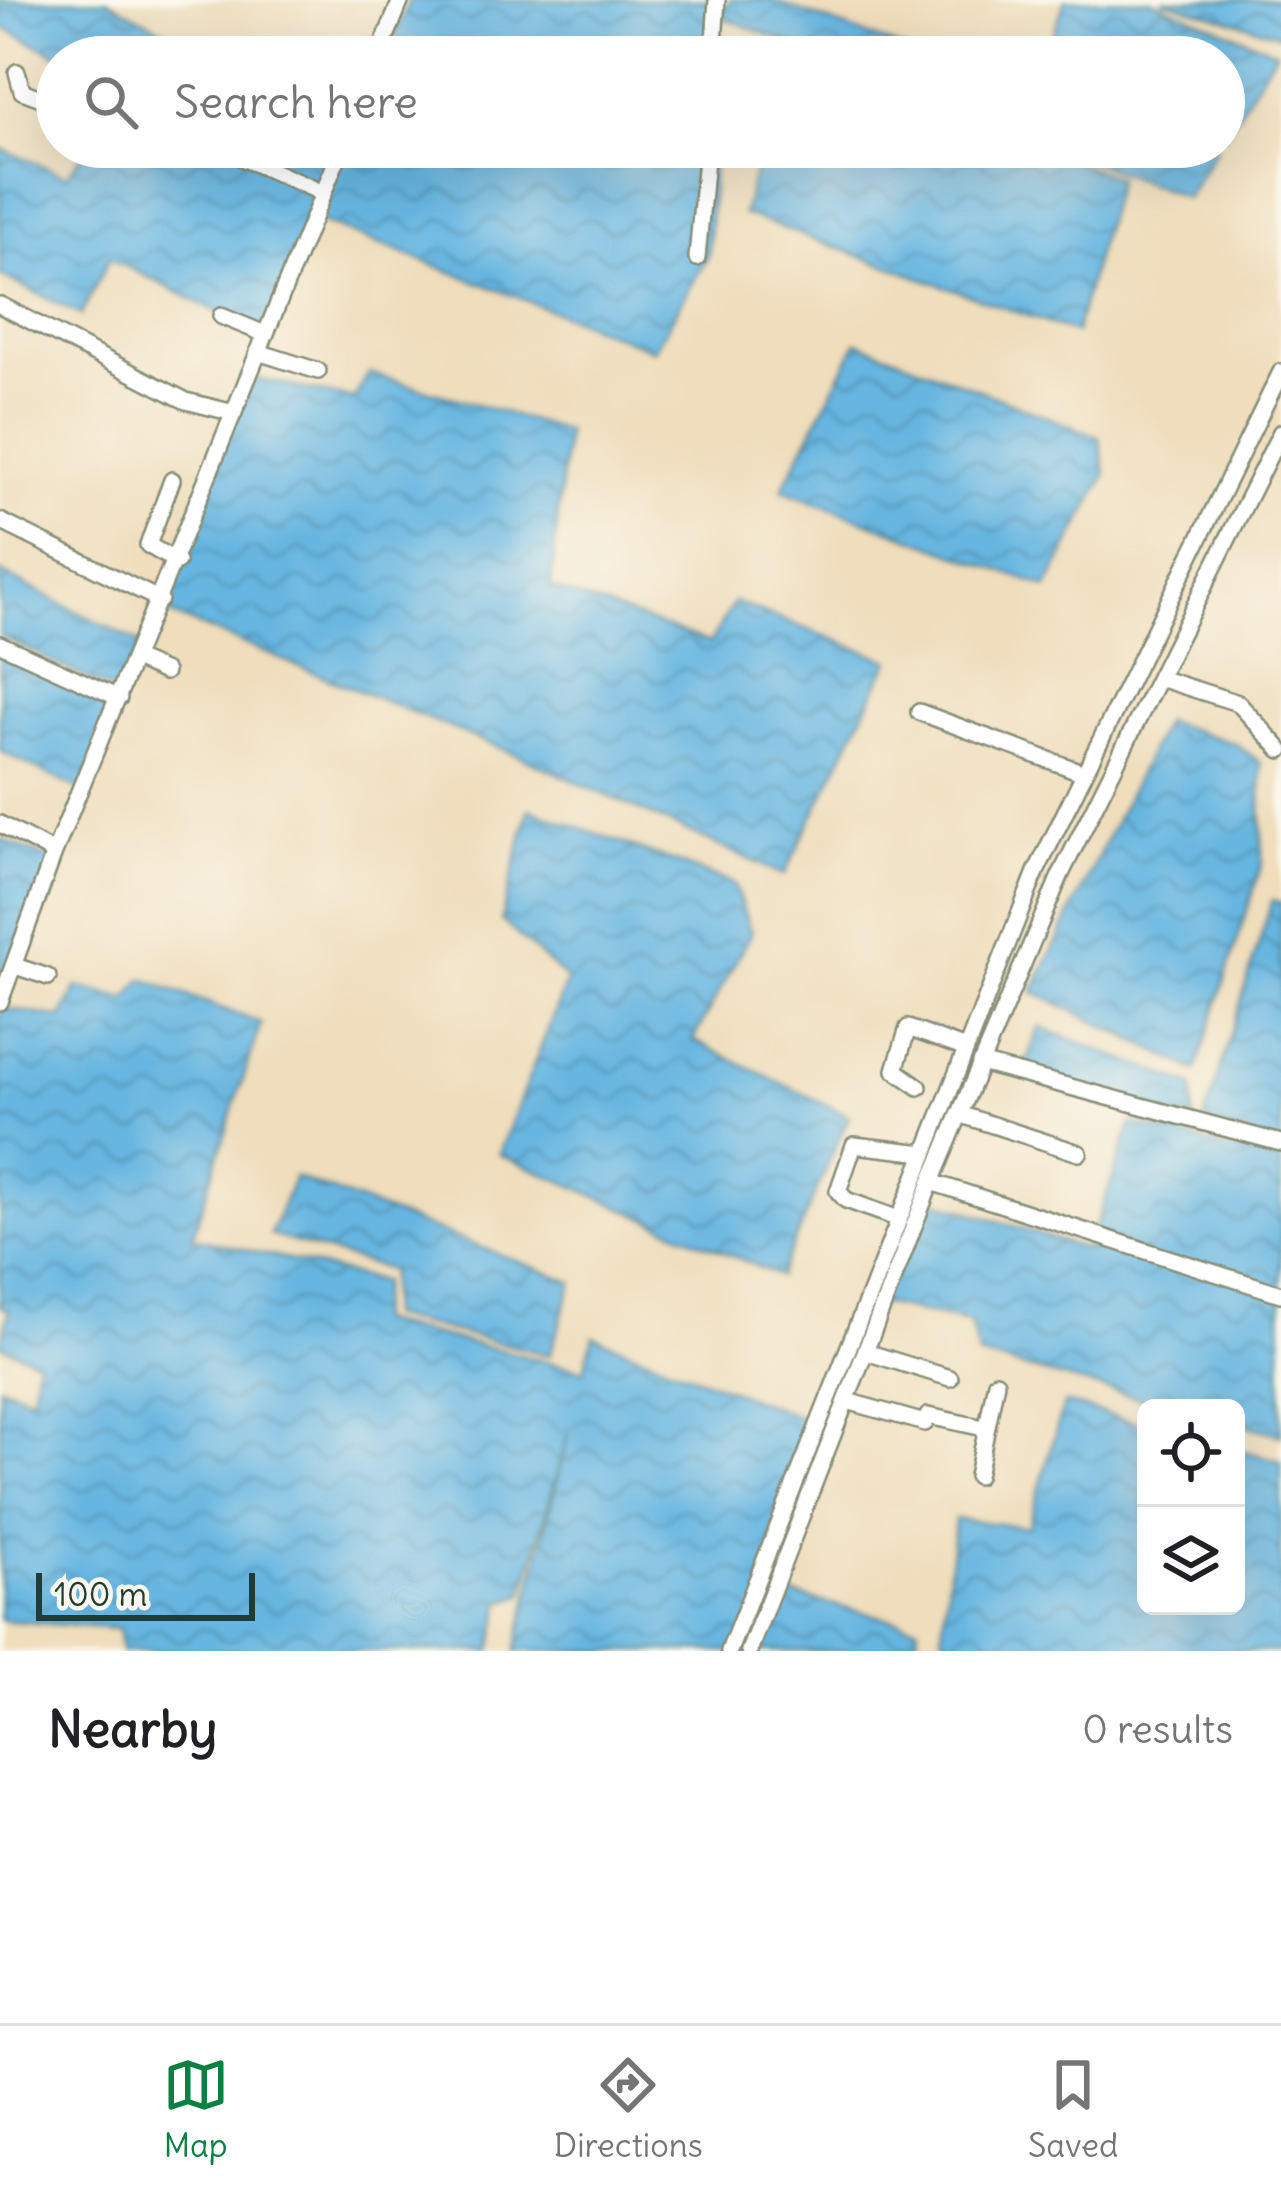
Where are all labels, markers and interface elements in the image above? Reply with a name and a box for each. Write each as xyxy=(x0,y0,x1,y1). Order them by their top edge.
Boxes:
search box xyxy=(36,36,1245,168)
icon: search xyxy=(78,69,144,135)
text: Search here xyxy=(174,74,418,130)
map controls xyxy=(1137,1399,1245,1615)
button: locate xyxy=(1137,1399,1245,1507)
button: layers xyxy=(1137,1507,1245,1615)
scale bar xyxy=(36,1567,255,1620)
text: 100 m xyxy=(54,1573,147,1615)
text: Nearby xyxy=(48,1697,217,1761)
text: 0 results xyxy=(1082,1705,1233,1754)
tab: Map xyxy=(163,2052,229,2166)
tab: Directions xyxy=(554,2052,703,2166)
tab: Saved xyxy=(1028,2052,1118,2166)

